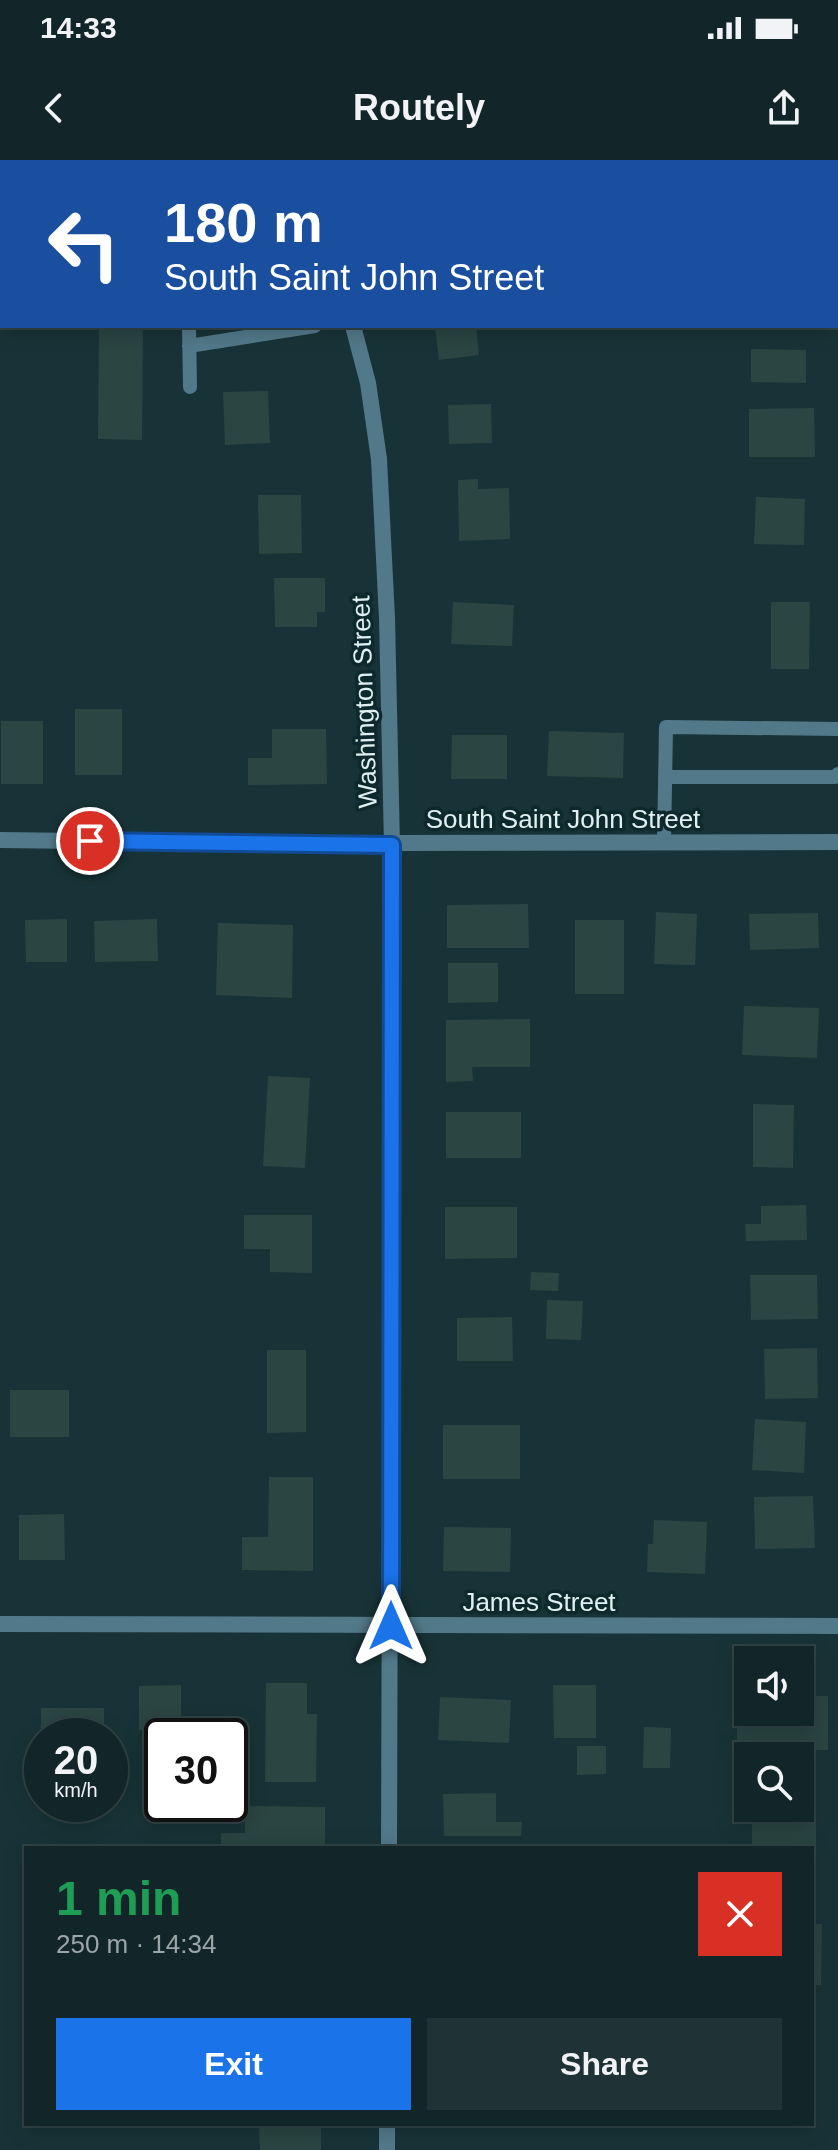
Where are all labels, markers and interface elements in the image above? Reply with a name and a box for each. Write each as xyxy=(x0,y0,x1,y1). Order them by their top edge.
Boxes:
text: 14:33 xyxy=(40,11,117,44)
icon: back xyxy=(32,86,76,130)
icon: share xyxy=(762,86,806,130)
text: Routely xyxy=(353,87,485,128)
text: 180 m xyxy=(164,191,323,254)
icon: left xyxy=(32,192,136,296)
text: South Saint John Street xyxy=(164,257,544,298)
street label: Washington Street xyxy=(345,594,383,809)
street label: South Saint John Street xyxy=(426,804,701,834)
pin xyxy=(56,807,124,875)
icon: arrive xyxy=(68,819,112,863)
position arrow xyxy=(349,1584,433,1668)
street label: James Street xyxy=(462,1587,616,1617)
map controls xyxy=(734,1646,814,1822)
button: sound xyxy=(734,1646,814,1726)
speed limit sign: 30 xyxy=(144,1718,248,1822)
text: 20 xyxy=(54,1738,98,1782)
button: search xyxy=(734,1742,814,1822)
text: km/h xyxy=(54,1779,98,1801)
text: 1 min xyxy=(56,1872,181,1925)
button: close xyxy=(698,1872,782,1956)
text: 250 m · 14:34 xyxy=(56,1929,216,1959)
button: Exit xyxy=(56,2018,411,2110)
button: Share xyxy=(427,2018,782,2110)

